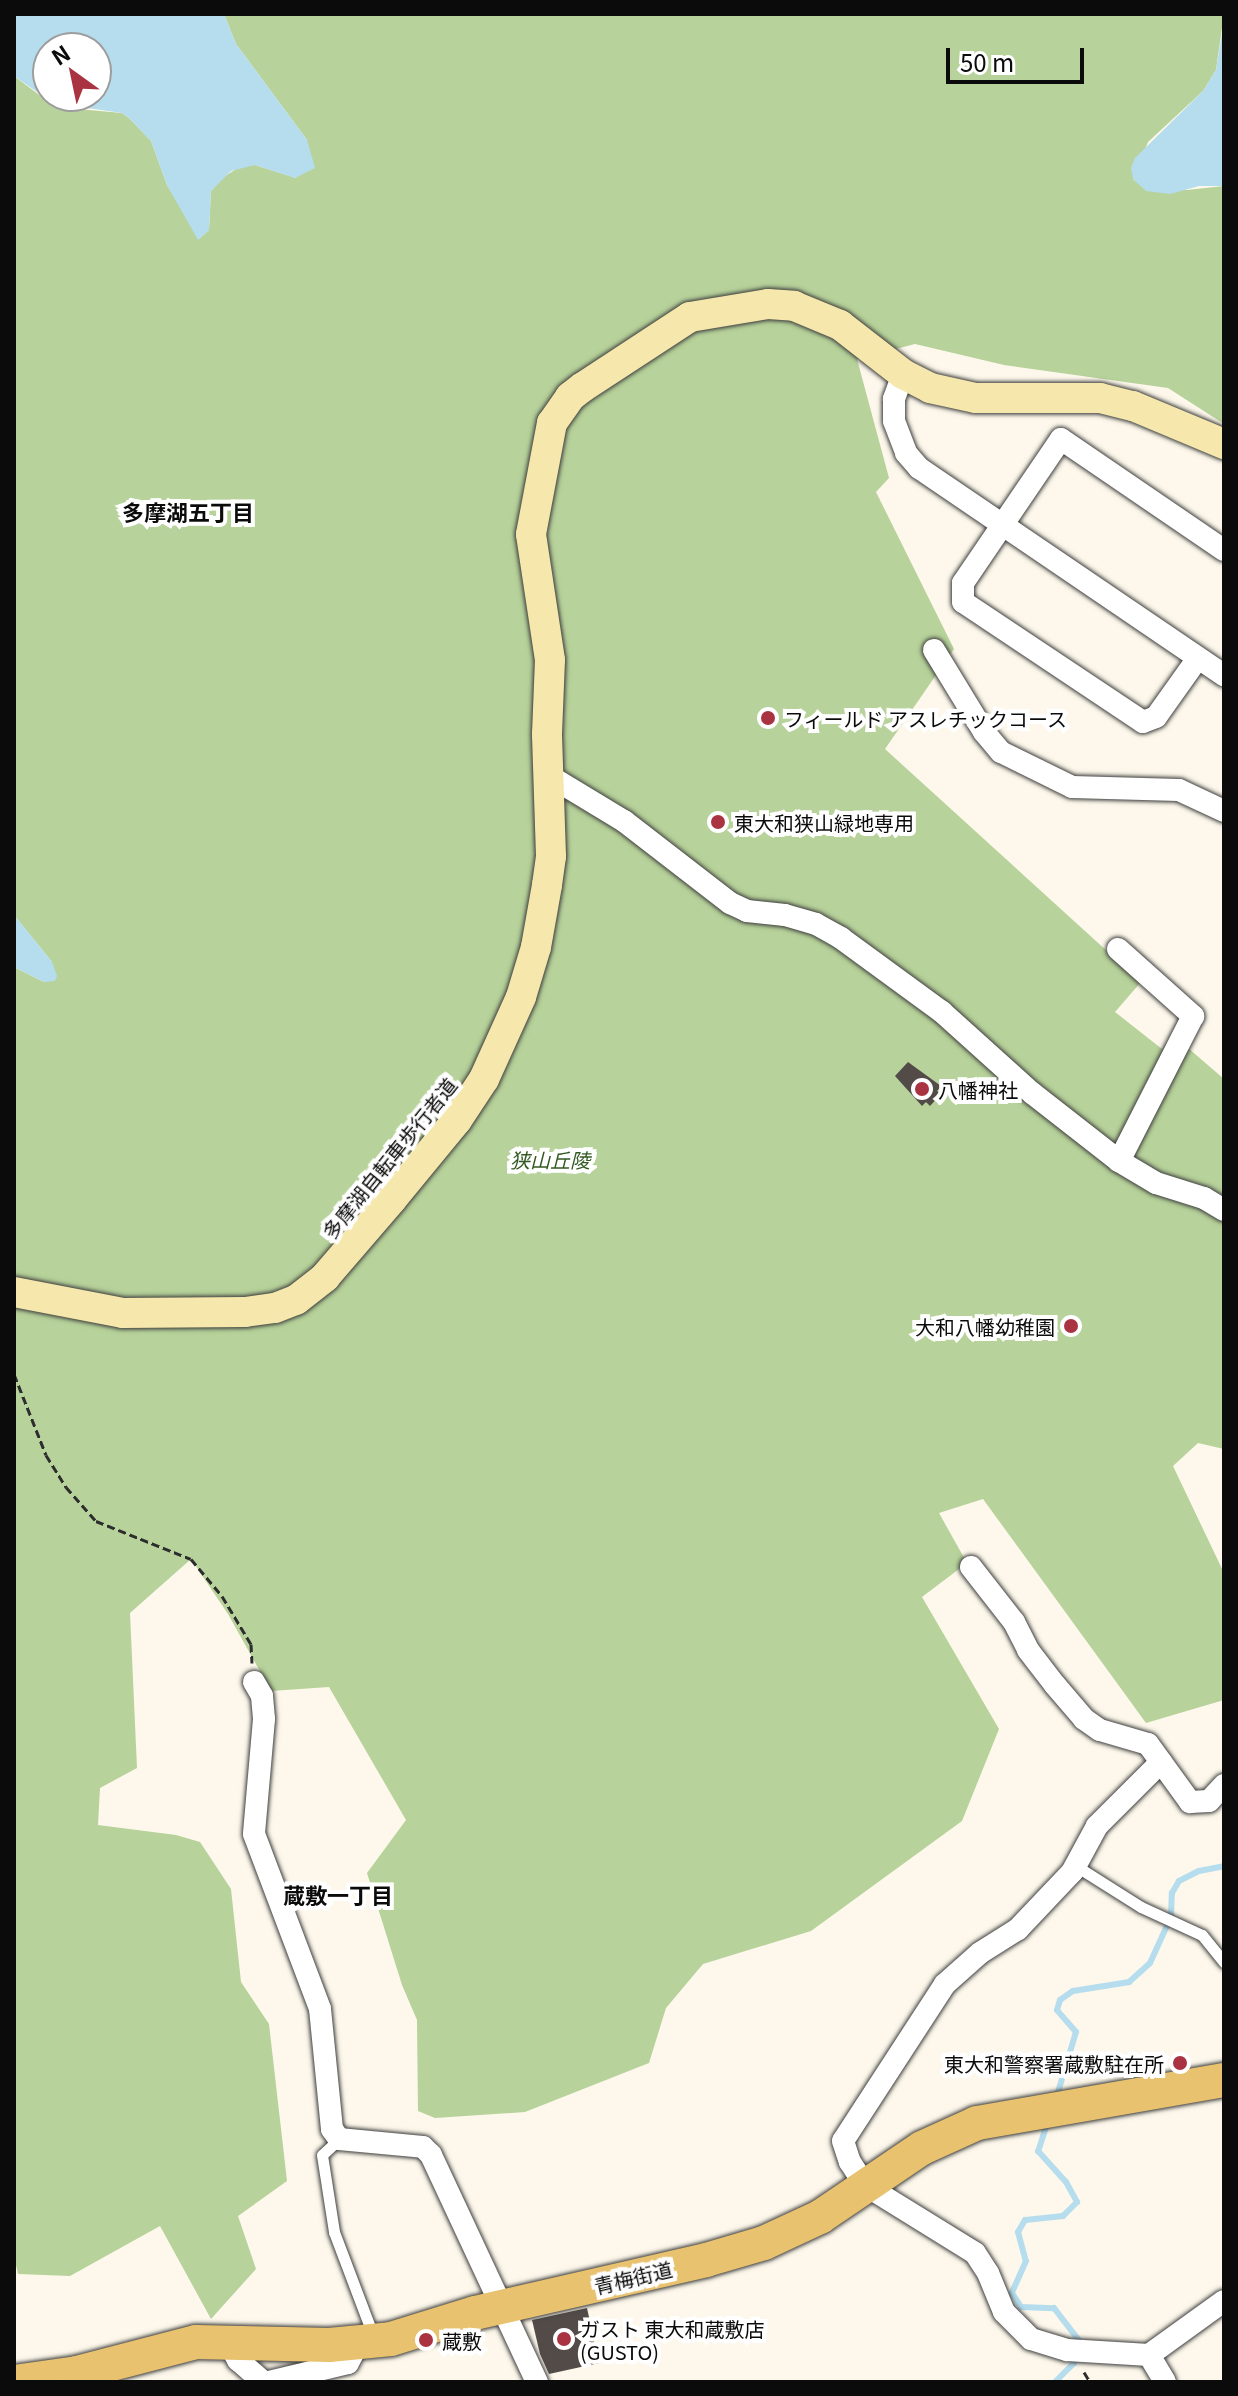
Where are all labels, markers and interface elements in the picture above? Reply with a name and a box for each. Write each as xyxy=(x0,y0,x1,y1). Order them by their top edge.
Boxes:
north arrow xyxy=(32,32,112,112)
scale bar xyxy=(950,32,1088,82)
text: N xyxy=(44,36,76,71)
text: 50 m xyxy=(960,44,1014,79)
district label: 多摩湖五丁目 xyxy=(122,499,254,525)
place label: フィールド アスレチックコース xyxy=(784,706,1068,730)
marker: フィールド アスレチックコース xyxy=(759,709,777,727)
place label: 東大和狭山緑地専用 xyxy=(734,810,914,834)
marker: 東大和狭山緑地専用 xyxy=(709,813,727,831)
street label: 多摩湖自転車歩行者道 xyxy=(317,1073,461,1243)
place label: 八幡神社 xyxy=(938,1077,1018,1101)
marker: 八幡神社 xyxy=(913,1080,931,1098)
park label: 狭山丘陵 xyxy=(510,1147,590,1171)
place label: 大和八幡幼稚園 xyxy=(915,1314,1055,1338)
marker: 大和八幡幼稚園 xyxy=(1062,1317,1080,1335)
district label: 蔵敷一丁目 xyxy=(283,1882,393,1908)
place label: 東大和警察署蔵敷駐在所 xyxy=(944,2051,1164,2075)
marker: 東大和警察署蔵敷駐在所 xyxy=(1171,2054,1189,2072)
street label: 青梅街道 xyxy=(591,2256,675,2298)
place label: ガスト 東大和蔵敷店 (GUSTO) xyxy=(580,2316,764,2363)
place label: 蔵敷 xyxy=(442,2328,482,2352)
marker: ガスト 東大和蔵敷店 (GUSTO) xyxy=(555,2330,573,2348)
marker: 蔵敷 xyxy=(417,2331,435,2349)

